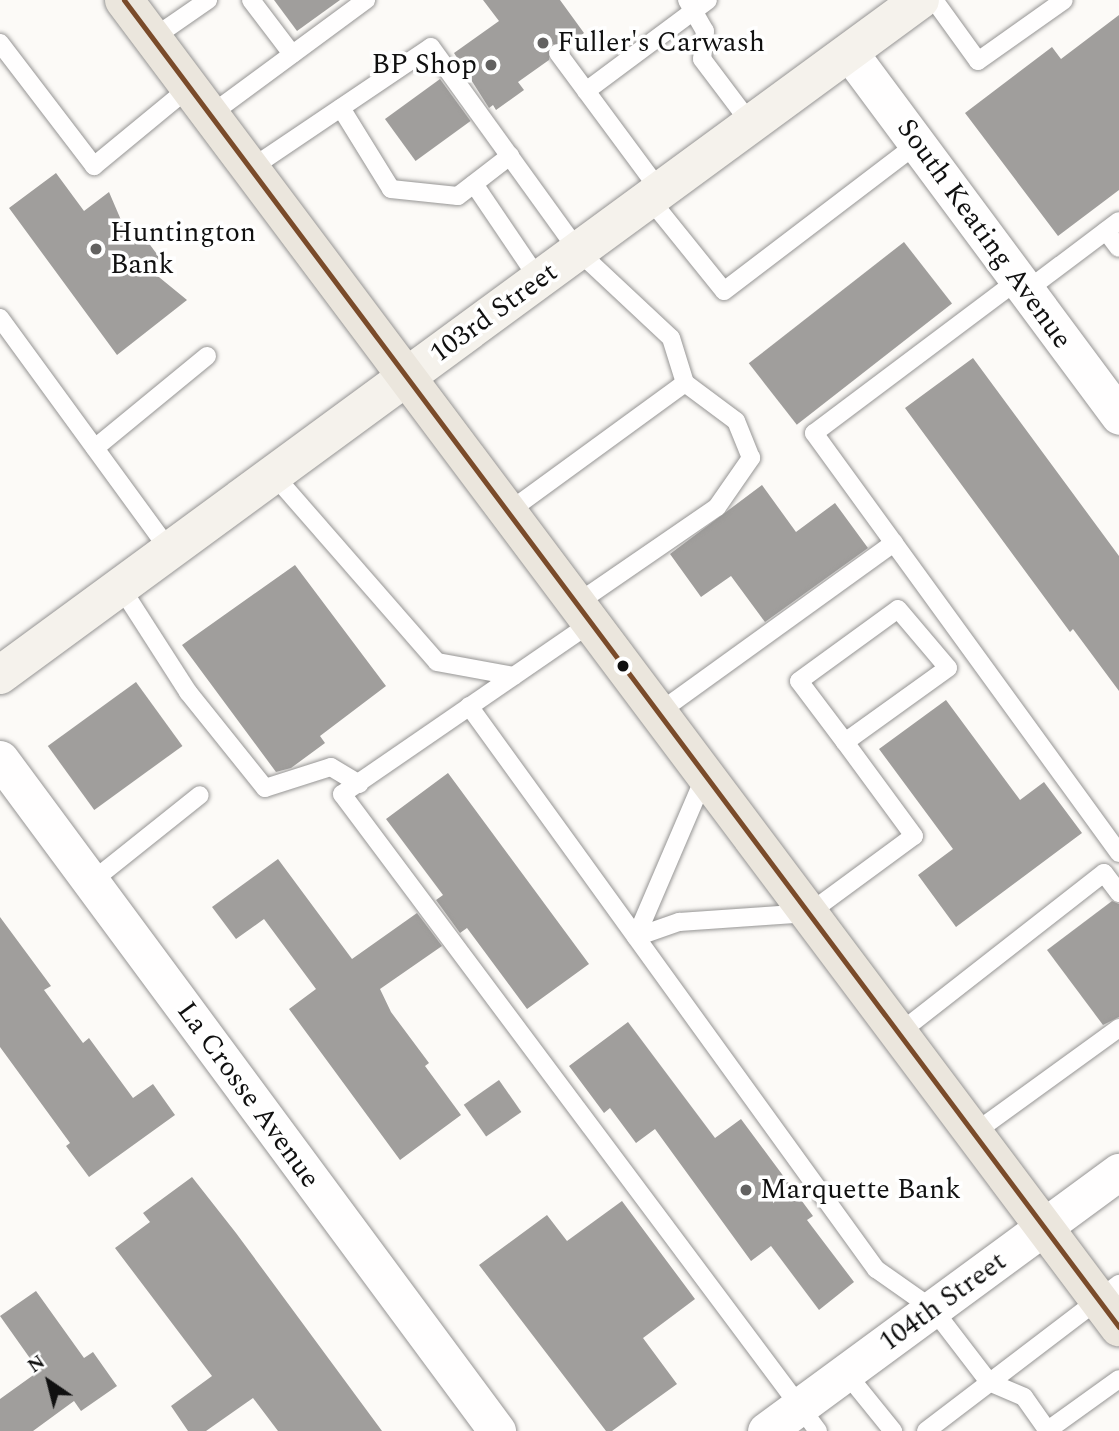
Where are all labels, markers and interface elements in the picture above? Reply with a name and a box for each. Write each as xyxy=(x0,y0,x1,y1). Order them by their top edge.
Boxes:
place label: Fuller's Carwash xyxy=(557,26,765,60)
marker: Fuller's Carwash xyxy=(535,35,551,51)
place label: BP Shop xyxy=(372,48,477,82)
marker: BP Shop xyxy=(483,57,499,73)
street label: South Keating Avenue xyxy=(889,112,1079,356)
place label: Huntington Bank xyxy=(110,216,256,282)
marker: Huntington Bank xyxy=(88,241,104,257)
street label: 103rd Street xyxy=(424,256,564,370)
unlabelled marker xyxy=(616,659,630,673)
street label: La Crosse Avenue xyxy=(169,995,327,1195)
place label: Marquette Bank xyxy=(760,1173,961,1207)
marker: Marquette Bank xyxy=(738,1182,754,1198)
street label: 104th Street xyxy=(873,1245,1013,1359)
north arrow xyxy=(14,1347,84,1417)
text: N xyxy=(22,1348,51,1381)

